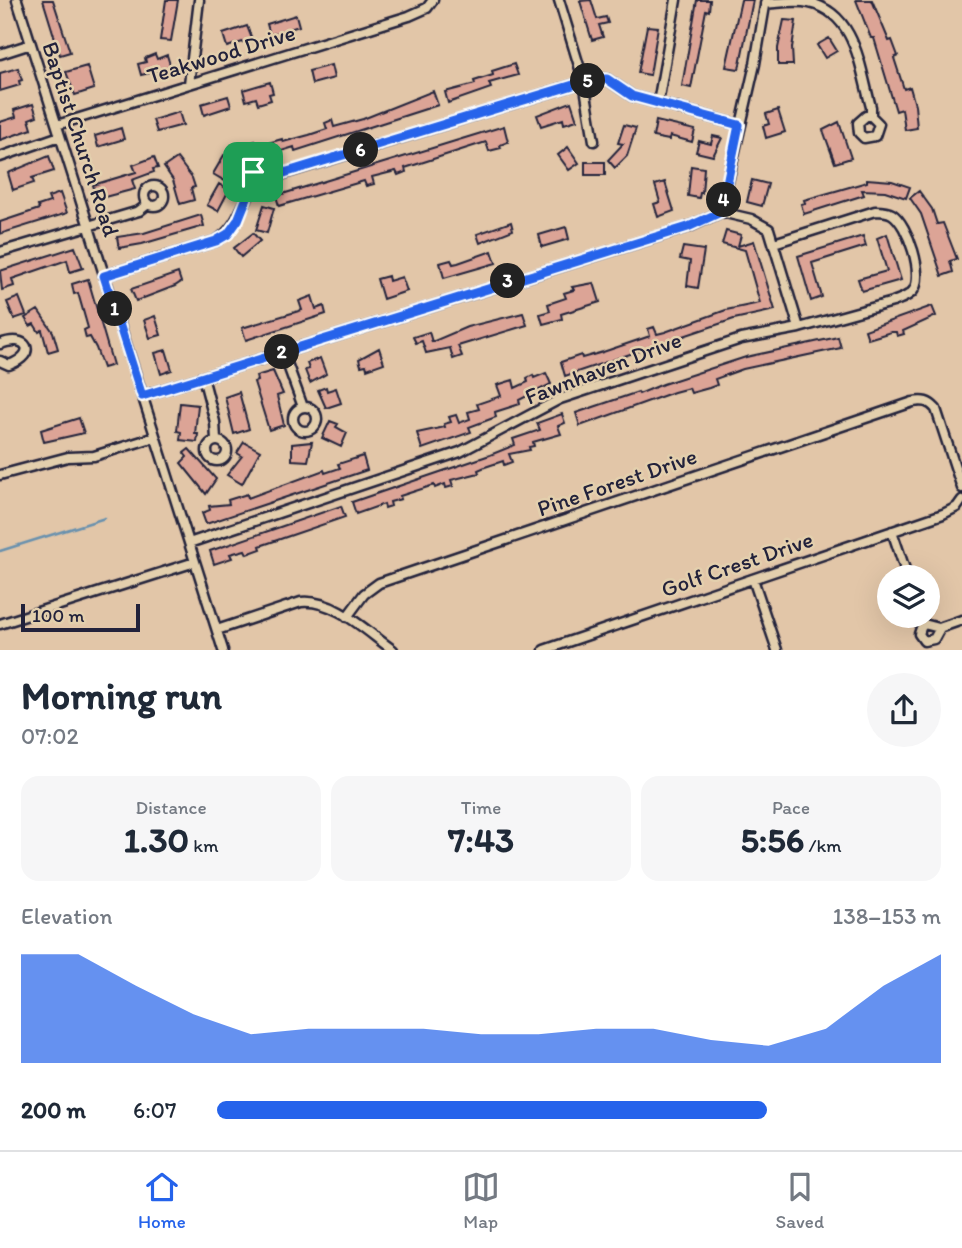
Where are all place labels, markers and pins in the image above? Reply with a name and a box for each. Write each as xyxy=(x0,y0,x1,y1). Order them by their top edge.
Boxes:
pin: 5 xyxy=(570,64,606,98)
pin: 6 xyxy=(344,132,378,168)
pin xyxy=(223,142,283,202)
pin: 4 xyxy=(706,182,742,218)
pin: 3 xyxy=(490,264,526,298)
pin: 1 xyxy=(97,292,132,326)
pin: 2 xyxy=(264,334,300,370)

